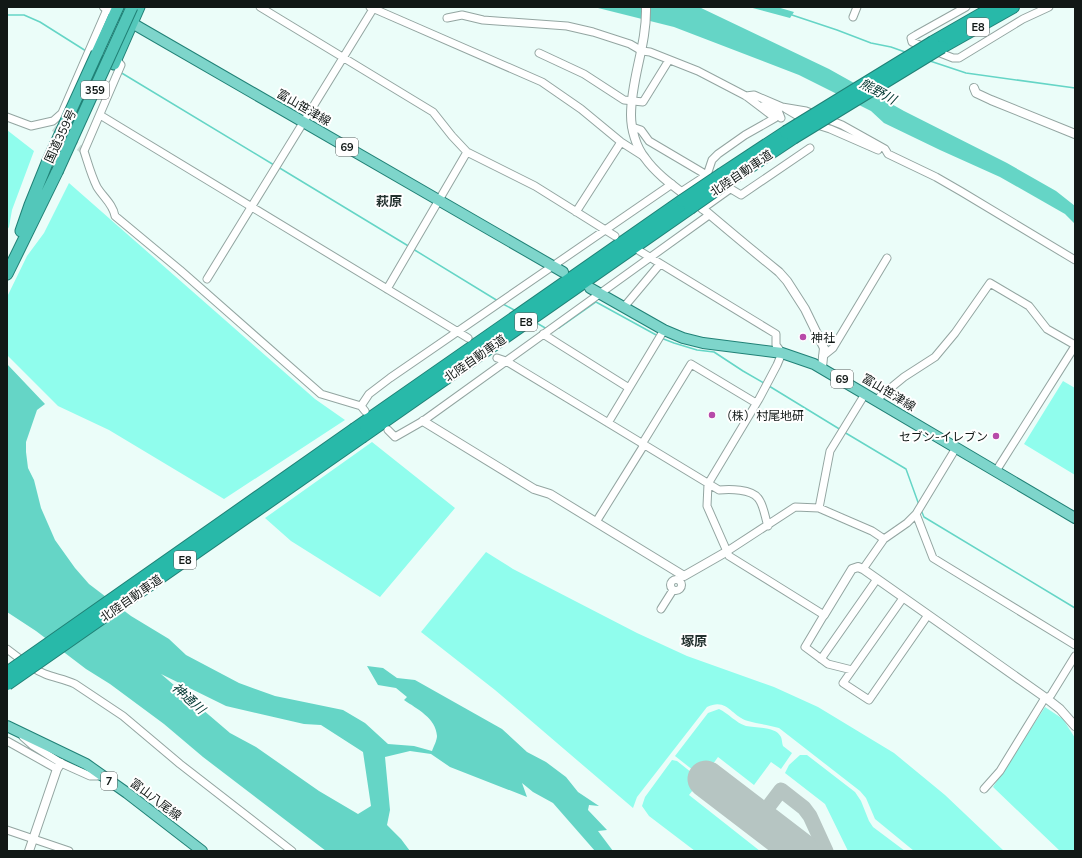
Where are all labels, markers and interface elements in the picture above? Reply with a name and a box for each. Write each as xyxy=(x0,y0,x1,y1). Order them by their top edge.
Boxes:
road number: E8 xyxy=(967,18,989,36)
water label: 熊野川 xyxy=(857,75,901,108)
road number: 359 xyxy=(81,81,109,99)
street label: 富山笹津線 xyxy=(274,86,334,128)
street label: 国道359号 xyxy=(41,107,79,165)
road number: 69 xyxy=(336,138,358,156)
street label: 北陸自動車道 xyxy=(707,147,775,199)
district label: 萩原 xyxy=(376,193,402,209)
road number: E8 xyxy=(515,313,537,331)
place label: 神社 xyxy=(811,330,835,345)
street label: 北陸自動車道 xyxy=(441,331,509,385)
marker: 神社 xyxy=(798,332,808,342)
road number: 69 xyxy=(831,370,853,388)
street label: 富山笹津線 xyxy=(859,370,919,414)
place label: （株）村尾地研 xyxy=(720,408,804,423)
marker: （株）村尾地研 xyxy=(707,410,717,420)
place label: セブン-イレブン xyxy=(899,429,988,444)
marker: セブン-イレブン xyxy=(991,431,1001,441)
road number: E8 xyxy=(174,551,196,569)
street label: 北陸自動車道 xyxy=(97,571,165,625)
district label: 塚原 xyxy=(681,633,707,649)
water label: 神通川 xyxy=(169,679,210,718)
road number: 7 xyxy=(101,772,117,790)
street label: 富山八尾線 xyxy=(128,775,184,823)

